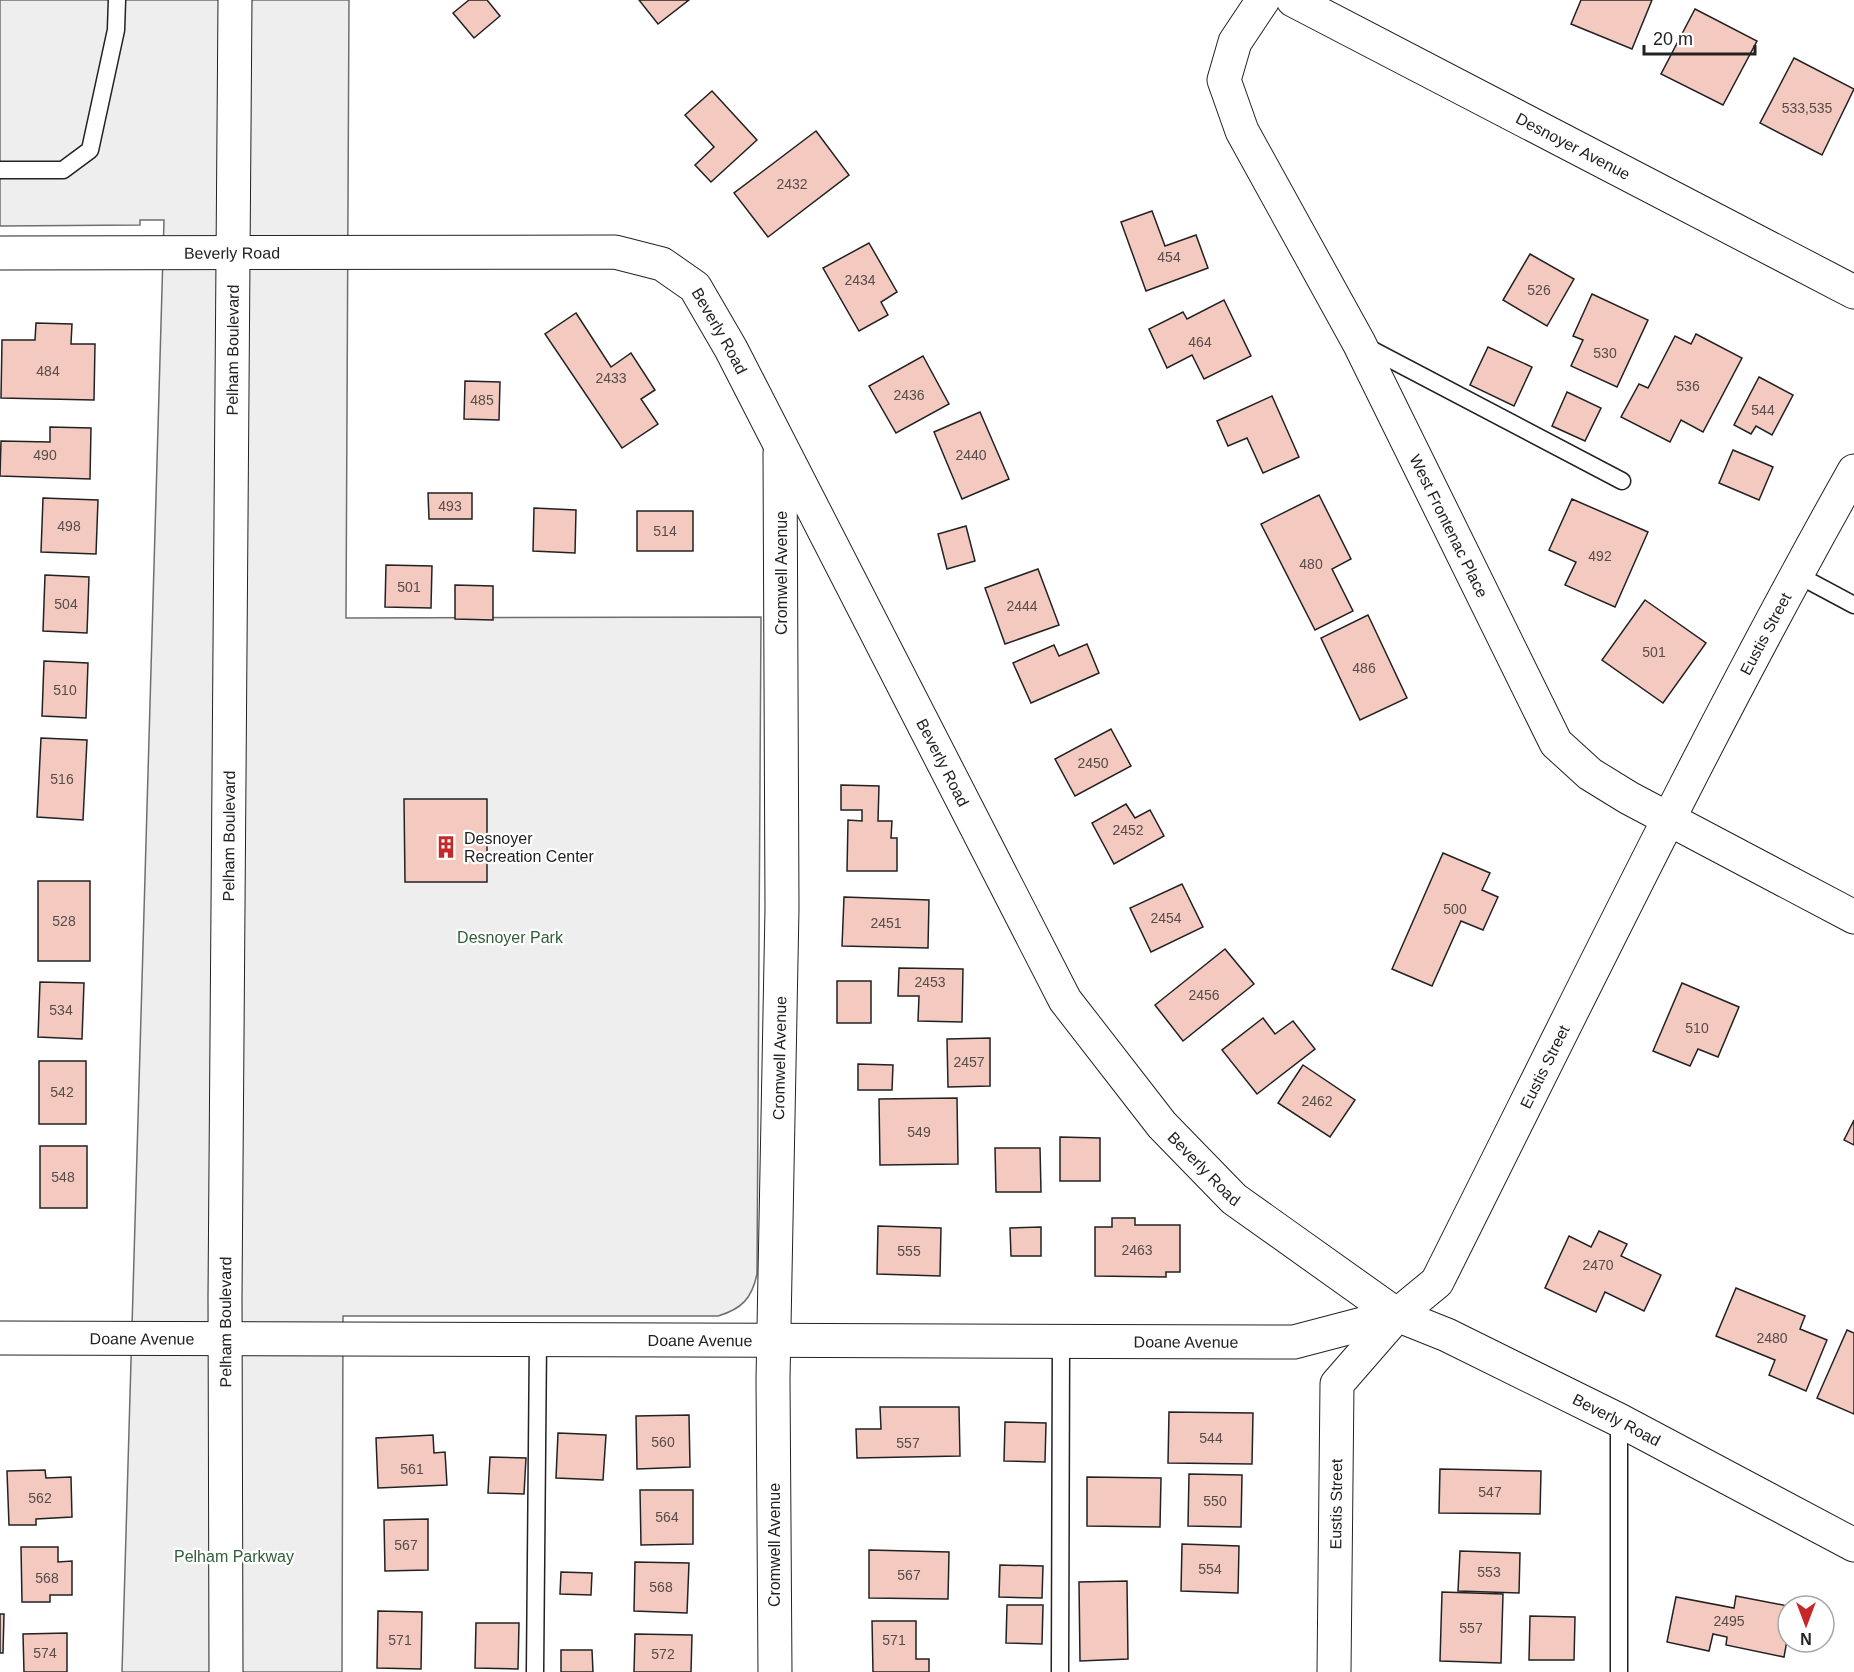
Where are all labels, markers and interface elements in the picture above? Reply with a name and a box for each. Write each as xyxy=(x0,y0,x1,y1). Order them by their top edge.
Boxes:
scale bar xyxy=(1644,18,1755,56)
text: 20 m xyxy=(1653,29,1693,49)
house number: 533,535 xyxy=(1782,100,1833,116)
street label: Desnoyer Avenue xyxy=(1513,109,1633,183)
house number: 2432 xyxy=(776,176,808,192)
street label: Beverly Road xyxy=(184,244,280,261)
house number: 454 xyxy=(1157,249,1181,265)
house number: 2434 xyxy=(844,272,876,288)
house number: 526 xyxy=(1527,282,1551,298)
street label: Pelham Boulevard xyxy=(223,285,241,416)
street label: Beverly Road xyxy=(689,285,751,377)
house number: 464 xyxy=(1188,334,1212,350)
house number: 530 xyxy=(1593,345,1617,361)
house number: 484 xyxy=(36,363,60,379)
house number: 2433 xyxy=(595,370,627,386)
house number: 536 xyxy=(1676,378,1700,394)
house number: 2436 xyxy=(893,387,925,403)
house number: 485 xyxy=(470,392,494,408)
house number: 544 xyxy=(1751,402,1775,418)
house number: 490 xyxy=(33,447,57,463)
house number: 2440 xyxy=(955,447,987,463)
street label: West Frontenac Place xyxy=(1407,451,1491,600)
house number: 493 xyxy=(438,498,462,514)
street label: Cromwell Avenue xyxy=(773,511,790,635)
house number: 498 xyxy=(57,518,81,534)
house number: 514 xyxy=(653,523,677,539)
house number: 492 xyxy=(1588,548,1612,564)
house number: 480 xyxy=(1299,556,1323,572)
house number: 501 xyxy=(397,579,421,595)
street label: Eustis Street xyxy=(1736,589,1794,678)
house number: 504 xyxy=(54,596,78,612)
house number: 2444 xyxy=(1006,598,1038,614)
house number: 501 xyxy=(1642,644,1666,660)
house number: 486 xyxy=(1352,660,1376,676)
house number: 510 xyxy=(53,682,77,698)
street label: Beverly Road xyxy=(914,716,973,809)
house number: 2450 xyxy=(1077,755,1109,771)
house number: 516 xyxy=(50,771,74,787)
street label: Pelham Boulevard xyxy=(220,771,238,901)
house number: 2452 xyxy=(1112,822,1144,838)
place label: Desnoyer Recreation Center xyxy=(464,830,595,865)
building icon: Desnoyer Recreation Center xyxy=(433,834,459,860)
house number: 500 xyxy=(1443,901,1467,917)
house number: 2454 xyxy=(1150,910,1182,926)
house number: 528 xyxy=(52,913,76,929)
house number: 2451 xyxy=(870,915,902,931)
park label: Desnoyer Park xyxy=(457,929,564,946)
house number: 2453 xyxy=(914,974,946,990)
house number: 2456 xyxy=(1188,987,1220,1003)
street label: Cromwell Avenue xyxy=(769,996,789,1120)
house number: 534 xyxy=(49,1002,73,1018)
house number: 510 xyxy=(1685,1020,1709,1036)
street label: Eustis Street xyxy=(1517,1022,1572,1111)
house number: 2457 xyxy=(953,1054,985,1070)
house number: 542 xyxy=(50,1084,74,1100)
house number: 2462 xyxy=(1301,1093,1333,1109)
house number: 549 xyxy=(907,1124,931,1140)
street label: Beverly Road xyxy=(1165,1128,1243,1209)
house number: 548 xyxy=(51,1169,75,1185)
house number: 2463 xyxy=(1121,1242,1153,1258)
house number: 555 xyxy=(897,1243,921,1259)
street label: Pelham Boulevard xyxy=(216,1257,234,1387)
house number: 2470 xyxy=(1582,1257,1614,1273)
street label: Doane Avenue xyxy=(90,1330,195,1347)
house number: 2480 xyxy=(1756,1330,1788,1346)
street label: Doane Avenue xyxy=(648,1332,752,1349)
street label: Doane Avenue xyxy=(1134,1333,1238,1350)
street label: Beverly Road xyxy=(1570,1390,1663,1449)
house number: 544 xyxy=(1199,1430,1223,1446)
house number: 560 xyxy=(651,1434,675,1450)
house number: 557 xyxy=(896,1435,920,1451)
street label: Eustis Street xyxy=(1327,1458,1345,1549)
house number: 561 xyxy=(400,1461,424,1477)
street label: Cromwell Avenue xyxy=(766,1483,783,1607)
house number: 547 xyxy=(1478,1484,1502,1500)
house number: 562 xyxy=(28,1490,52,1506)
house number: 550 xyxy=(1203,1493,1227,1509)
house number: 564 xyxy=(655,1509,679,1525)
house number: 567 xyxy=(394,1537,418,1553)
park label: Pelham Parkway xyxy=(174,1548,294,1565)
house number: 554 xyxy=(1198,1561,1222,1577)
house number: 553 xyxy=(1477,1564,1501,1580)
house number: 567 xyxy=(897,1567,921,1583)
house number: 568 xyxy=(35,1570,59,1586)
house number: 568 xyxy=(649,1579,673,1595)
north arrow xyxy=(1776,1594,1836,1654)
house number: 2495 xyxy=(1713,1613,1745,1629)
house number: 557 xyxy=(1459,1620,1483,1636)
text: N xyxy=(1800,1630,1812,1647)
house number: 571 xyxy=(388,1632,412,1648)
house number: 571 xyxy=(882,1632,906,1648)
house number: 574 xyxy=(33,1645,57,1661)
house number: 572 xyxy=(651,1646,675,1662)

